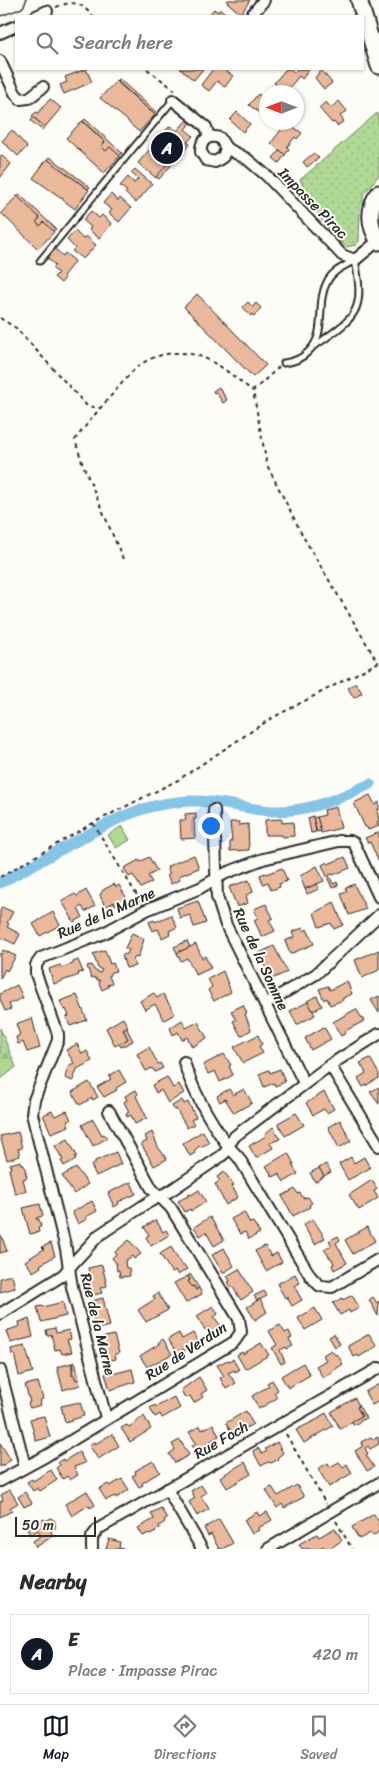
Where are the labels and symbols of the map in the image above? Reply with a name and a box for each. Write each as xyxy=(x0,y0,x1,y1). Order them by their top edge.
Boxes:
north arrow xyxy=(259,85,304,130)
pin: A xyxy=(151,129,183,167)
street label: Impasse Pirac xyxy=(271,160,355,245)
your location xyxy=(198,813,224,839)
street label: Rue de la Marne xyxy=(53,880,159,946)
street label: Rue de la Somme xyxy=(226,903,296,1015)
street label: Rue de la Marne xyxy=(73,1270,123,1378)
street label: Rue de Verdun xyxy=(140,1315,232,1387)
street label: Rue Foch xyxy=(189,1414,253,1466)
scale bar xyxy=(15,1514,96,1537)

